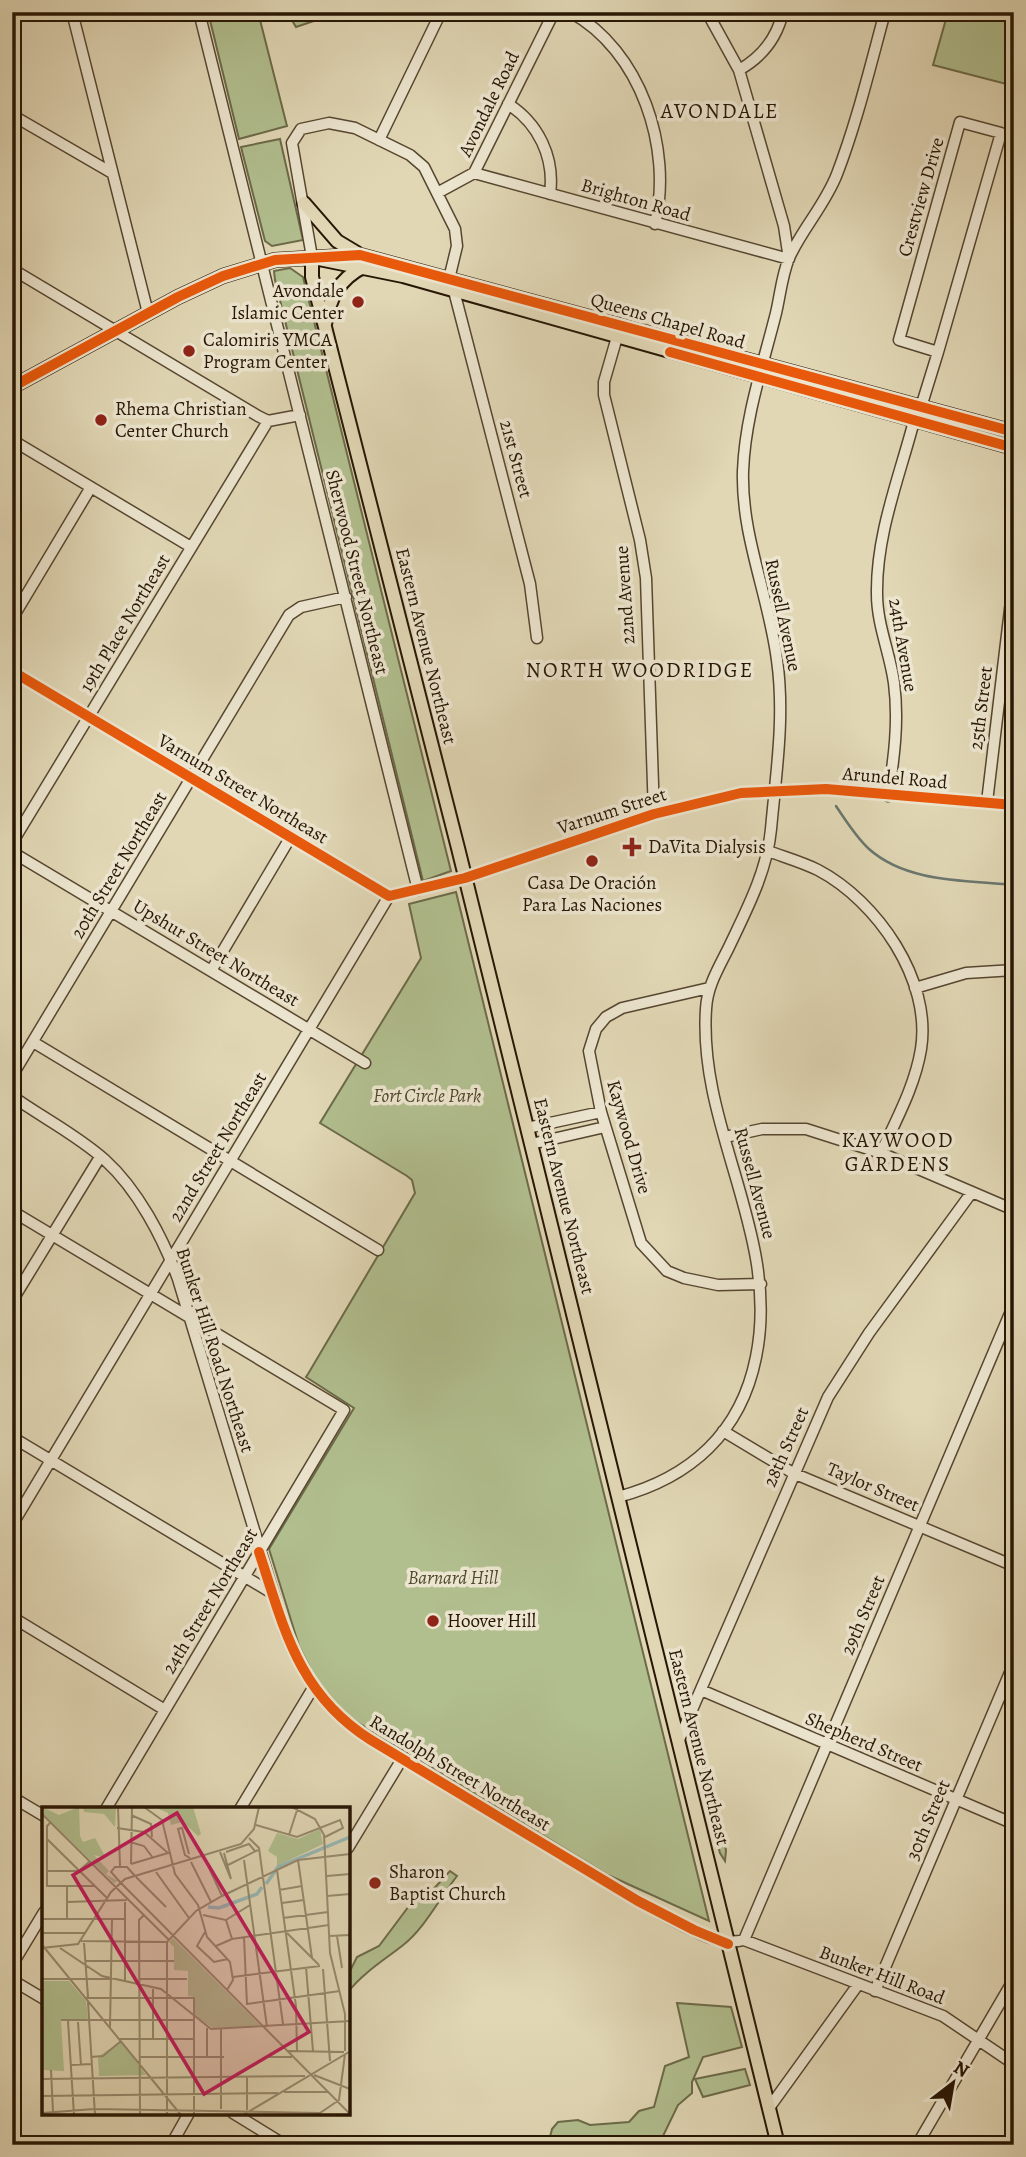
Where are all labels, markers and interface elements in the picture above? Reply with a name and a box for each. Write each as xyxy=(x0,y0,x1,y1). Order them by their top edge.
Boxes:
street label: Avondale Road xyxy=(452,46,526,162)
district label: AVONDALE xyxy=(660,97,779,125)
street label: Crestview Drive xyxy=(892,134,950,260)
street label: Brighton Road xyxy=(578,172,695,228)
place label: Avondale Islamic Center xyxy=(231,278,344,326)
street label: Queens Chapel Road xyxy=(588,286,749,356)
marker: Avondale Islamic Center xyxy=(350,294,366,310)
place label: Calomiris YMCA Program Center xyxy=(203,327,333,375)
marker: Calomiris YMCA Program Center xyxy=(181,343,197,359)
place label: Rhema Christian Center Church xyxy=(115,396,247,444)
marker: Rhema Christian Center Church xyxy=(93,412,109,428)
street label: 21st Street xyxy=(493,417,539,501)
street label: Sherwood Street Northeast xyxy=(319,467,395,677)
street label: Eastern Avenue Northeast xyxy=(389,545,463,747)
street label: 22nd Avenue xyxy=(609,545,641,645)
street label: 19th Place Northeast xyxy=(73,549,177,697)
street label: Russell Avenue xyxy=(758,556,808,674)
street label: 24th Avenue xyxy=(882,596,924,694)
district label: NORTH WOODRIDGE xyxy=(526,656,754,684)
street label: 25th Street xyxy=(963,665,999,751)
street label: Varnum Street Northeast xyxy=(152,727,333,850)
street label: Arundel Road xyxy=(840,760,949,796)
street label: Varnum Street xyxy=(553,781,670,841)
street label: 20th Street Northeast xyxy=(65,787,173,943)
place label: DaVita Dialysis xyxy=(648,834,766,860)
marker: DaVita Dialysis xyxy=(622,837,642,857)
marker: Casa De Oración Para Las Naciones xyxy=(584,853,600,869)
place label: Casa De Oración Para Las Naciones xyxy=(522,870,662,918)
street label: Upshur Street Northeast xyxy=(128,893,304,1013)
street label: 22nd Street Northeast xyxy=(163,1067,273,1227)
street label: Kaywood Drive xyxy=(600,1077,658,1197)
park label: Fort Circle Park xyxy=(373,1083,481,1109)
street label: Eastern Avenue Northeast xyxy=(527,1095,601,1297)
street label: Russell Avenue xyxy=(728,1124,782,1242)
district label: KAYWOOD GARDENS xyxy=(842,1126,954,1178)
street label: Bunker Hill Road Northeast xyxy=(170,1244,260,1456)
street label: 28th Street xyxy=(757,1403,815,1491)
street label: Taylor Street xyxy=(823,1456,923,1518)
street label: 24th Street Northeast xyxy=(156,1523,264,1679)
park label: Barnard Hill xyxy=(408,1565,499,1591)
street label: 29th Street xyxy=(835,1571,891,1659)
place label: Hoover Hill xyxy=(447,1608,536,1634)
marker: Hoover Hill xyxy=(425,1613,441,1629)
street label: Eastern Avenue Northeast xyxy=(662,1646,736,1848)
street label: Shepherd Street xyxy=(801,1706,927,1778)
street label: Randolph Street Northeast xyxy=(365,1709,555,1837)
street label: 30th Street xyxy=(899,1776,957,1864)
inset map xyxy=(42,1807,350,2115)
place label: Sharon Baptist Church xyxy=(389,1859,506,1907)
marker: Sharon Baptist Church xyxy=(367,1875,383,1891)
street label: Bunker Hill Road xyxy=(815,1939,949,2011)
north arrow xyxy=(918,2048,988,2118)
text: N xyxy=(949,2055,974,2084)

